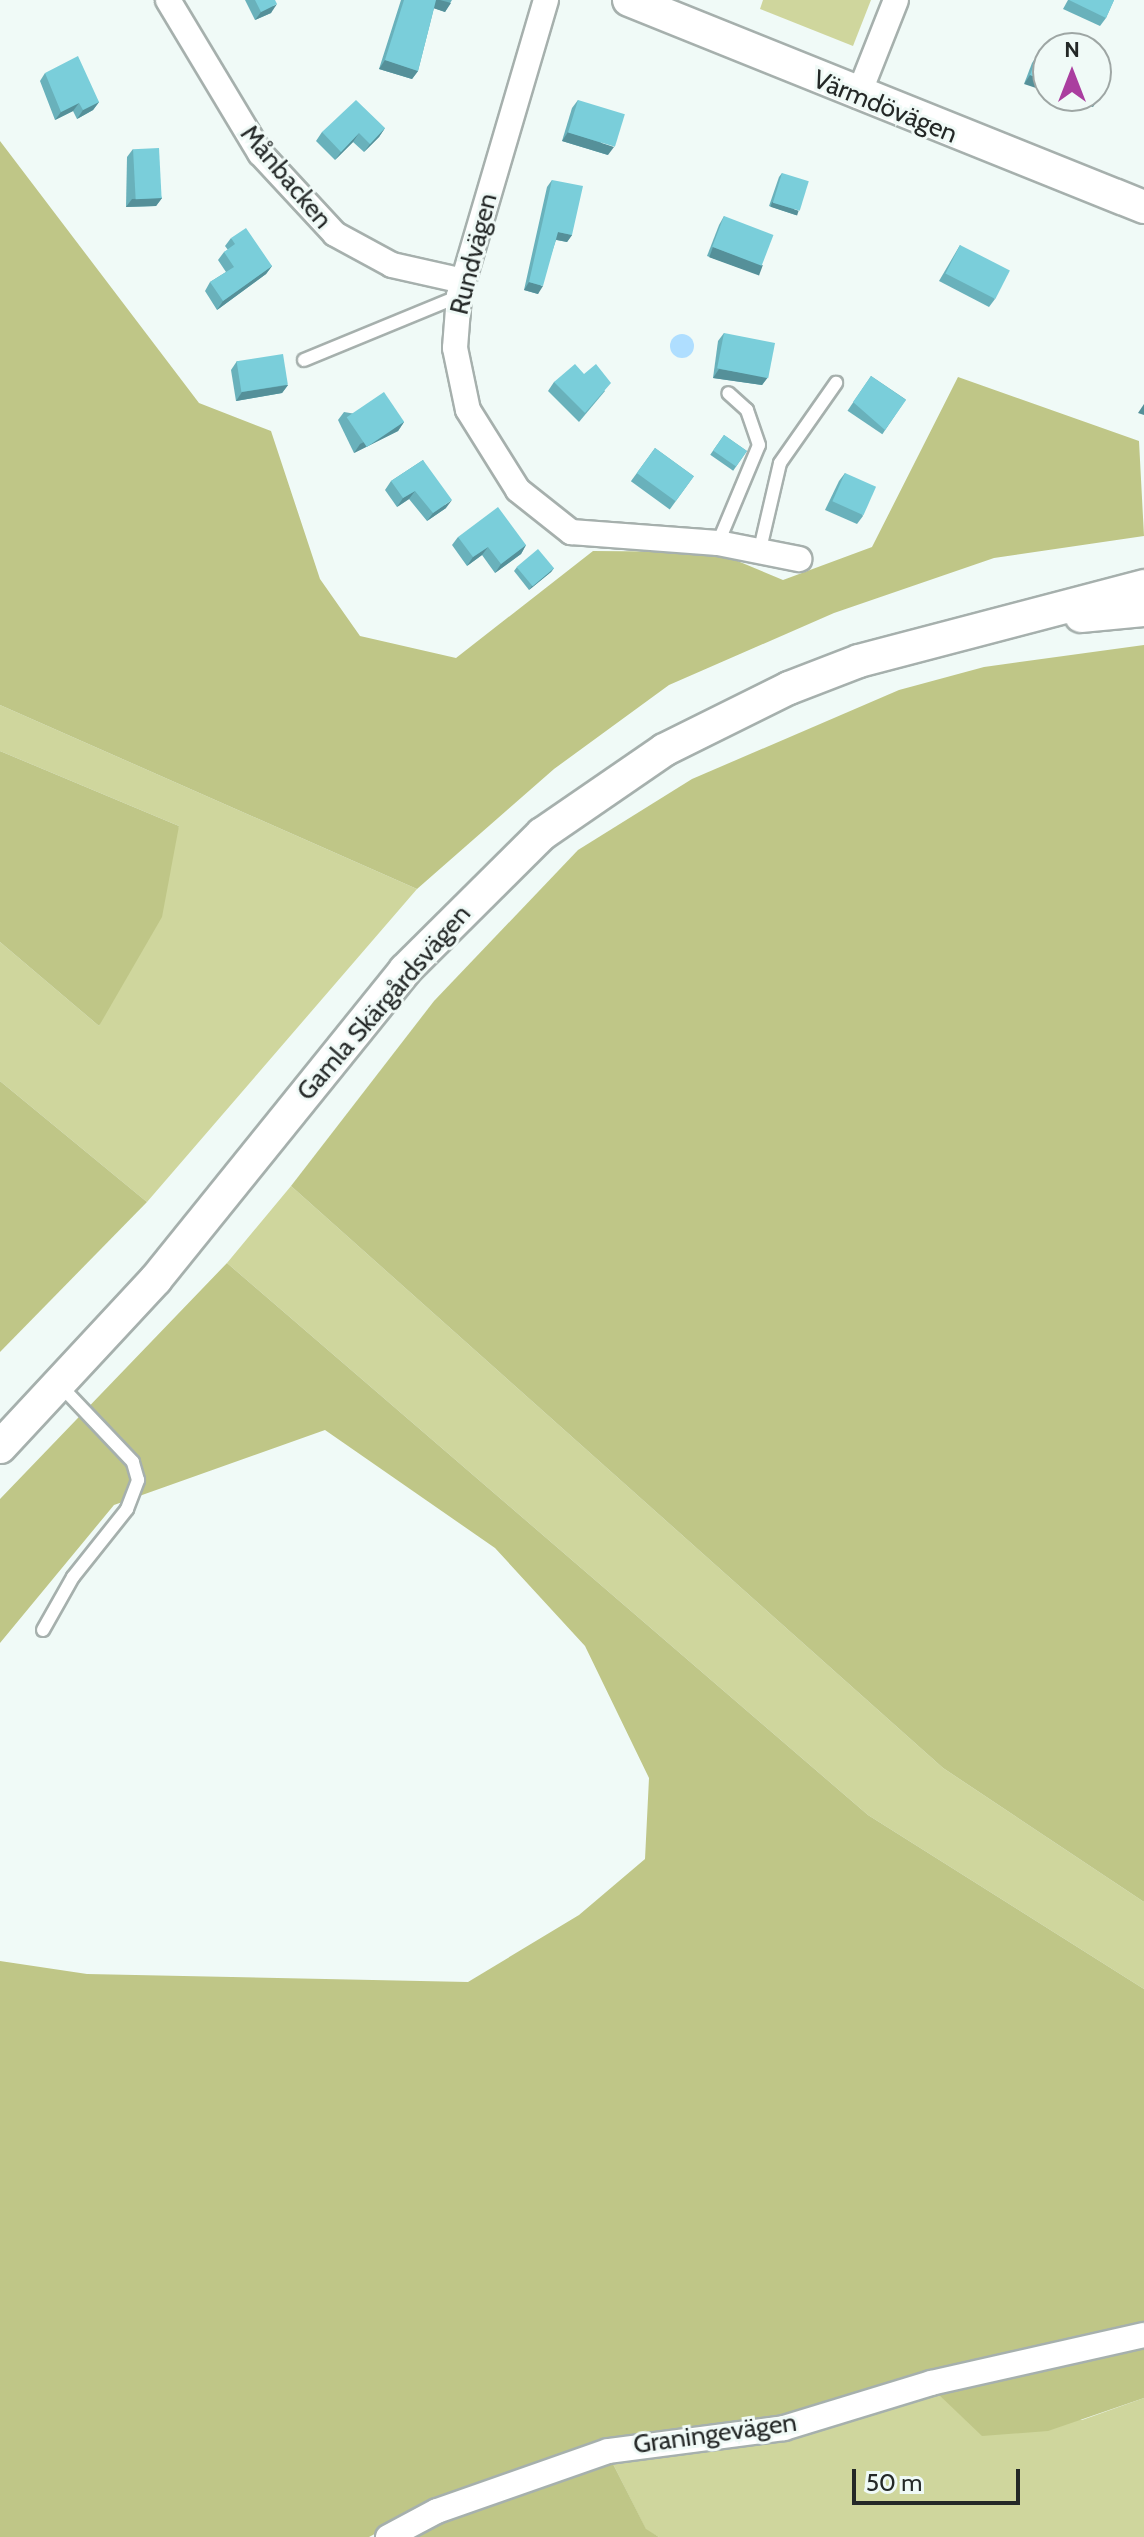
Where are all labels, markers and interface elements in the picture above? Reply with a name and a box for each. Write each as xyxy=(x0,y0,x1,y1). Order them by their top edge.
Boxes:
north arrow xyxy=(1032,32,1112,112)
text: N xyxy=(1064,36,1080,63)
street label: Värmdövägen xyxy=(808,64,962,150)
street label: Månbacken xyxy=(234,119,338,235)
street label: Rundvägen xyxy=(444,190,504,318)
street label: Gamla Skärgårdsvägen xyxy=(291,899,477,1107)
street label: Graningevägen xyxy=(631,2407,799,2461)
scale bar xyxy=(856,2453,1024,2503)
text: 50 m xyxy=(866,2468,922,2497)

